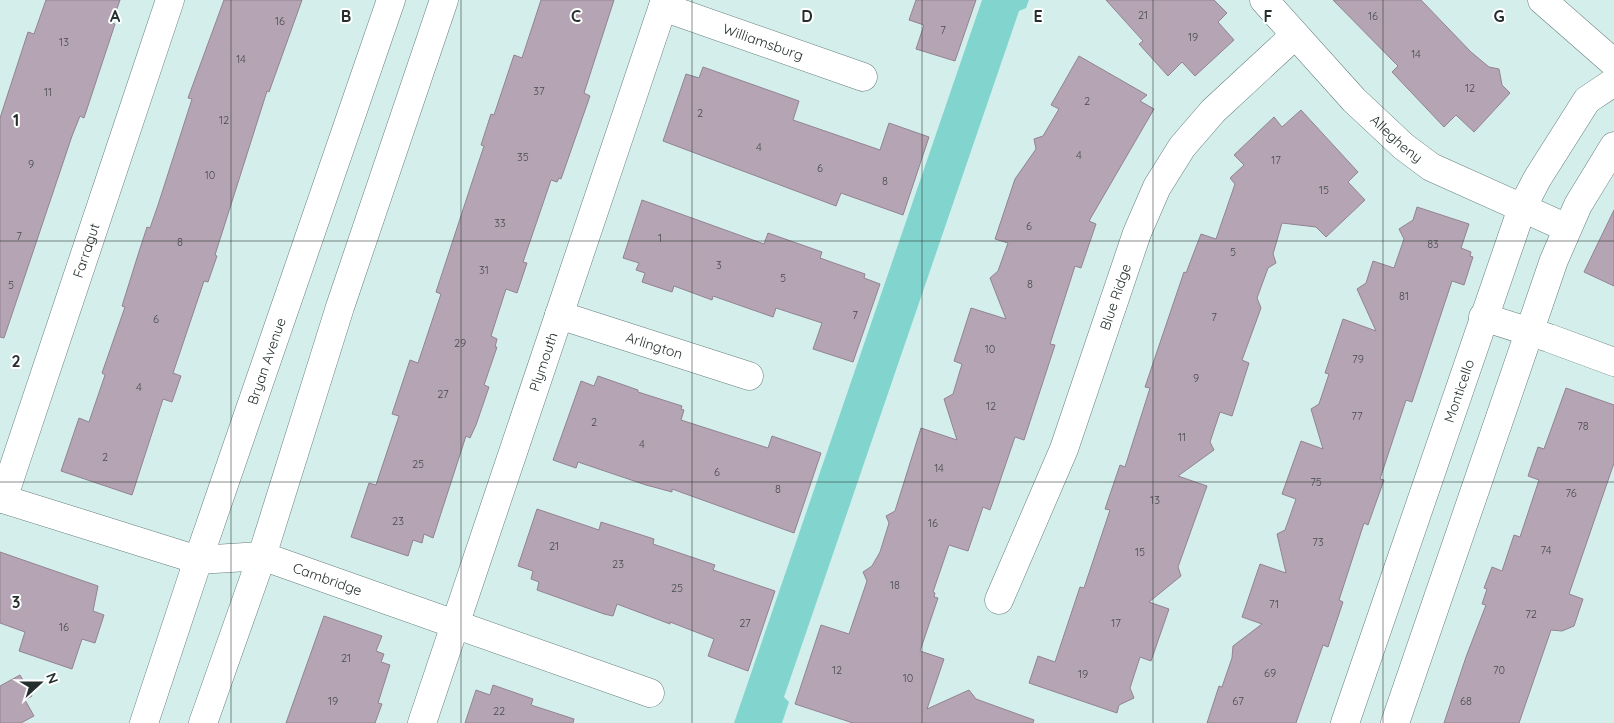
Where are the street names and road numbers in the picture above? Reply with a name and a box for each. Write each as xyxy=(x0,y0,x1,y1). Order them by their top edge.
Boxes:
street label: Williamsburg xyxy=(720,20,806,64)
street label: Allegheny xyxy=(1366,111,1426,167)
street label: Farragut xyxy=(69,221,104,280)
street label: Blue Ridge xyxy=(1096,261,1135,333)
street label: Bryan Avenue xyxy=(243,315,290,407)
street label: Arlington xyxy=(623,328,685,363)
street label: Plymouth xyxy=(525,330,562,394)
street label: Monticello xyxy=(1440,357,1478,425)
street label: Cambridge xyxy=(290,559,365,600)

